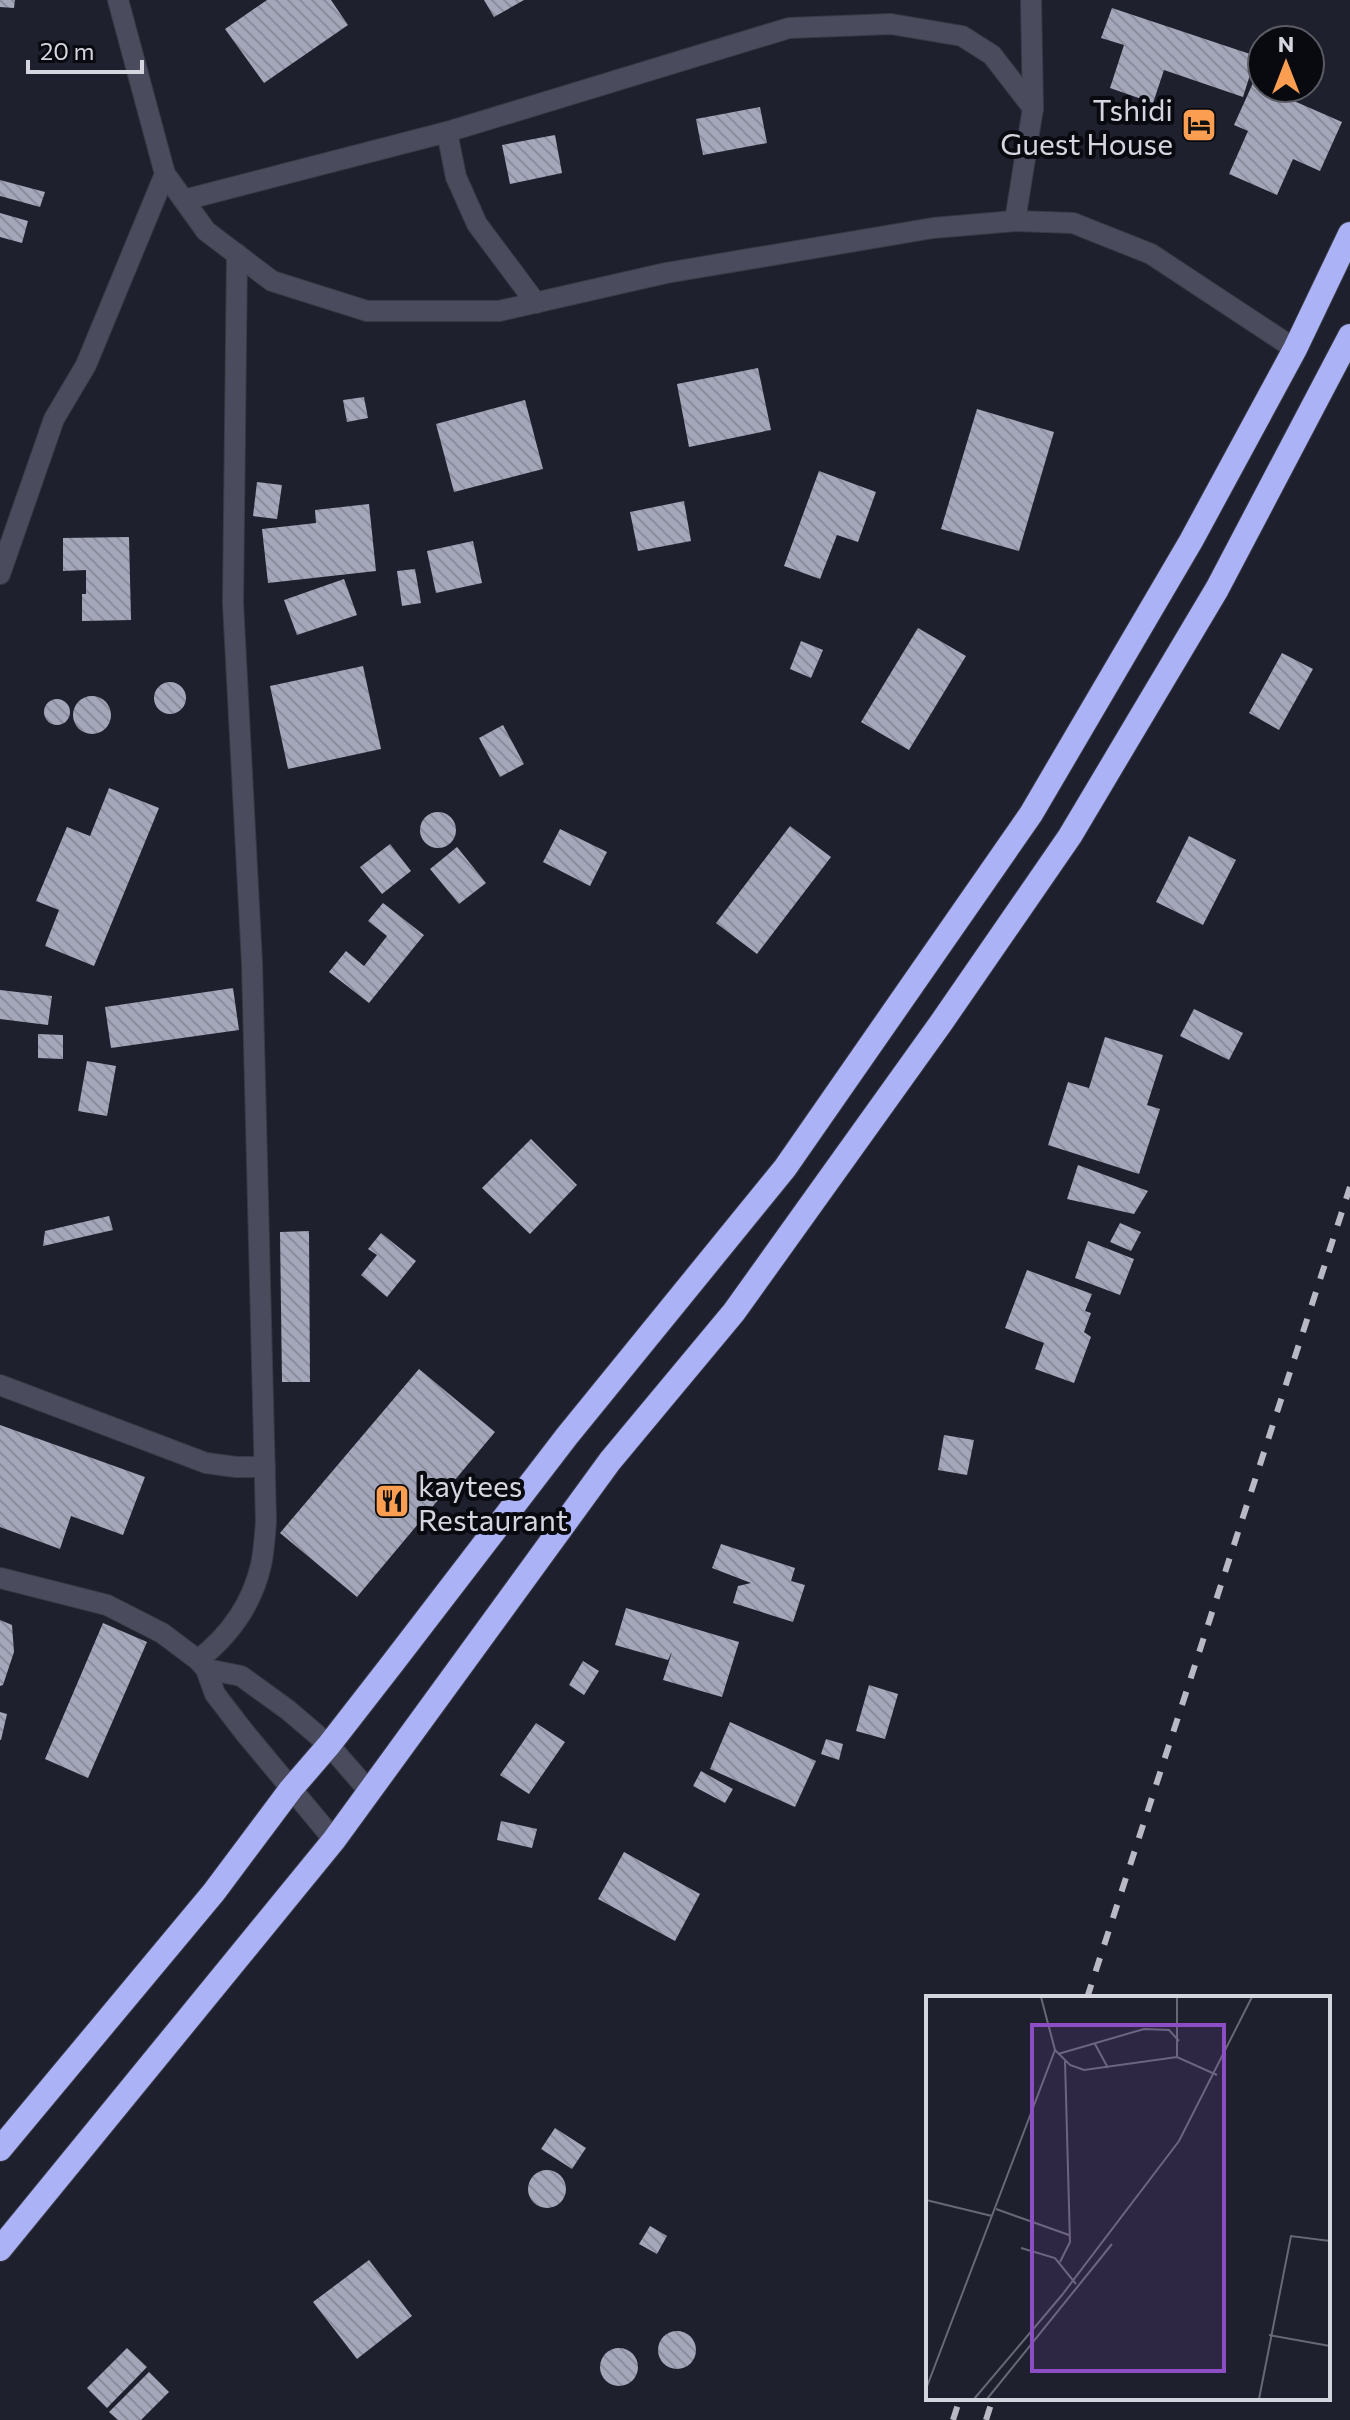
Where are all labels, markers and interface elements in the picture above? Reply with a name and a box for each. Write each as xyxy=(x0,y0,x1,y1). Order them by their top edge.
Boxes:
scale bar xyxy=(28,24,142,74)
north arrow xyxy=(1246,24,1326,104)
text: N xyxy=(1278,30,1294,57)
text: 20 m xyxy=(40,36,94,65)
place label: Tshidi Guest House xyxy=(1000,90,1173,161)
hotel icon: Tshidi Guest House xyxy=(1180,106,1218,144)
place label: kaytees Restaurant xyxy=(418,1466,568,1537)
restaurant icon: kaytees Restaurant xyxy=(373,1482,411,1520)
inset map xyxy=(926,1996,1330,2400)

